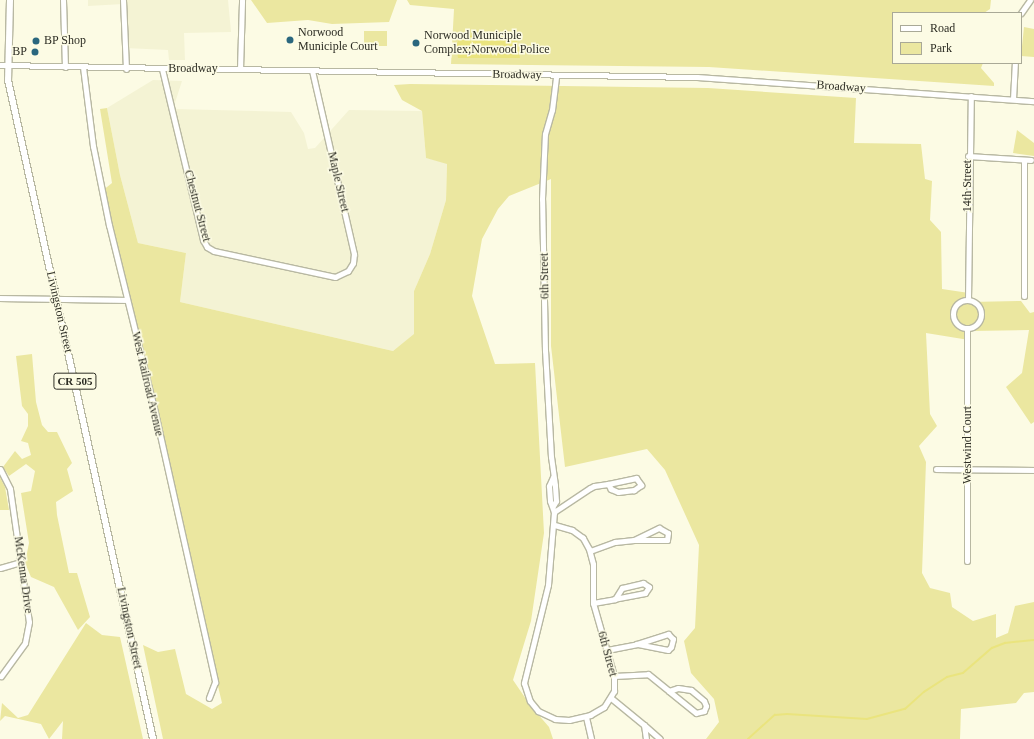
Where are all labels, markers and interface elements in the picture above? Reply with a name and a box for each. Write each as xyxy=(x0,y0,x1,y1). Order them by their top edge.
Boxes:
legend xyxy=(892,12,1022,64)
text: Road xyxy=(930,21,955,35)
place label: Norwood Municiple Court xyxy=(298,26,378,54)
place label: Norwood Municiple Complex;Norwood Police xyxy=(424,29,550,57)
place label: BP Shop xyxy=(44,34,86,48)
marker: Norwood Municiple Court xyxy=(285,35,295,45)
marker: BP Shop xyxy=(31,36,41,46)
marker: Norwood Municiple Complex;Norwood Police xyxy=(411,38,421,48)
text: Park xyxy=(930,41,952,55)
place label: BP xyxy=(12,45,27,59)
marker: BP xyxy=(30,47,40,57)
street label: Broadway xyxy=(168,62,218,76)
street label: Broadway xyxy=(492,67,542,83)
street label: Broadway xyxy=(816,78,866,96)
street label: Maple Street xyxy=(324,150,352,214)
street label: 14th Street xyxy=(961,160,975,212)
street label: Chestnut Street xyxy=(181,169,213,243)
street label: 6th Street xyxy=(537,253,553,299)
street label: Livingston Street xyxy=(43,270,75,354)
street label: West Railroad Avenue xyxy=(128,330,166,438)
road number: CR 505 xyxy=(53,372,97,390)
street label: Westwind Court xyxy=(961,406,975,484)
street label: McKenna Drive xyxy=(10,536,36,614)
street label: Livingston Street xyxy=(113,586,145,670)
street label: 6th Street xyxy=(594,630,620,678)

